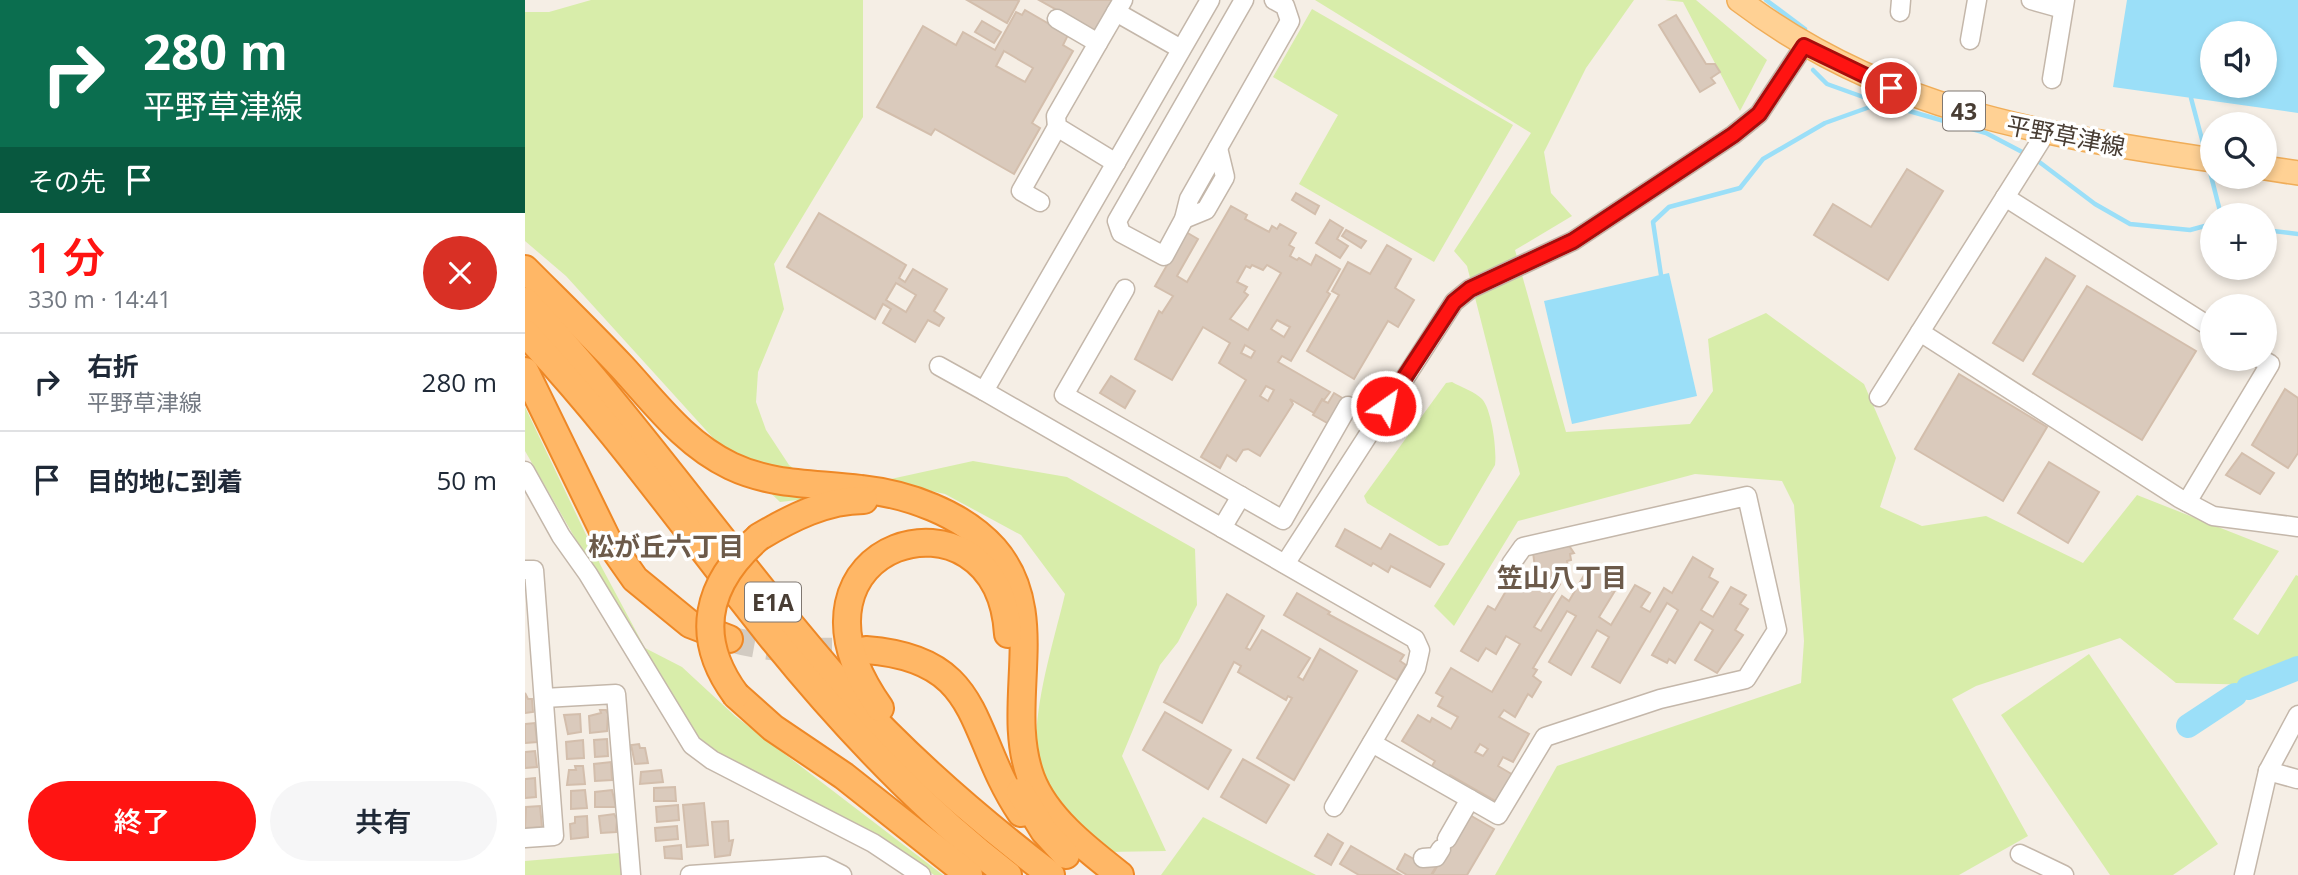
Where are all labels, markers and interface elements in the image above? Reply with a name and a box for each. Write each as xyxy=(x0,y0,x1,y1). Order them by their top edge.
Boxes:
text: 280 m xyxy=(143,18,288,84)
map controls xyxy=(2200,21,2277,371)
button: sound xyxy=(2200,21,2277,98)
icon: right xyxy=(28,28,119,119)
pin xyxy=(1861,58,1921,118)
icon: arrive xyxy=(1872,69,1910,107)
text: 平野草津線 xyxy=(143,84,303,127)
road number: 43 xyxy=(1943,92,1985,130)
street label: 平野草津線 xyxy=(2004,107,2128,163)
button: search xyxy=(2200,112,2277,189)
icon: arrive xyxy=(120,161,158,199)
text: その先 xyxy=(28,163,106,199)
button: + xyxy=(2200,203,2277,280)
text: 1 分 xyxy=(28,228,105,285)
button: close xyxy=(423,236,497,310)
text: 330 m · 14:41 xyxy=(28,283,171,315)
button: − xyxy=(2200,294,2277,371)
text: 右折 xyxy=(87,348,139,384)
icon: right xyxy=(28,363,66,401)
text: 280 m xyxy=(422,364,497,400)
position arrow xyxy=(1349,369,1423,443)
text: 平野草津線 xyxy=(87,386,202,418)
icon: arrive xyxy=(28,461,66,499)
text: 50 m xyxy=(436,462,497,498)
text: 目的地に到着 xyxy=(87,463,243,499)
district label: 松が丘六丁目 xyxy=(588,528,744,564)
district label: 笠山八丁目 xyxy=(1497,559,1627,595)
road number: E1A xyxy=(745,582,801,622)
button: 終了 xyxy=(28,781,256,861)
button: 共有 xyxy=(270,781,497,861)

